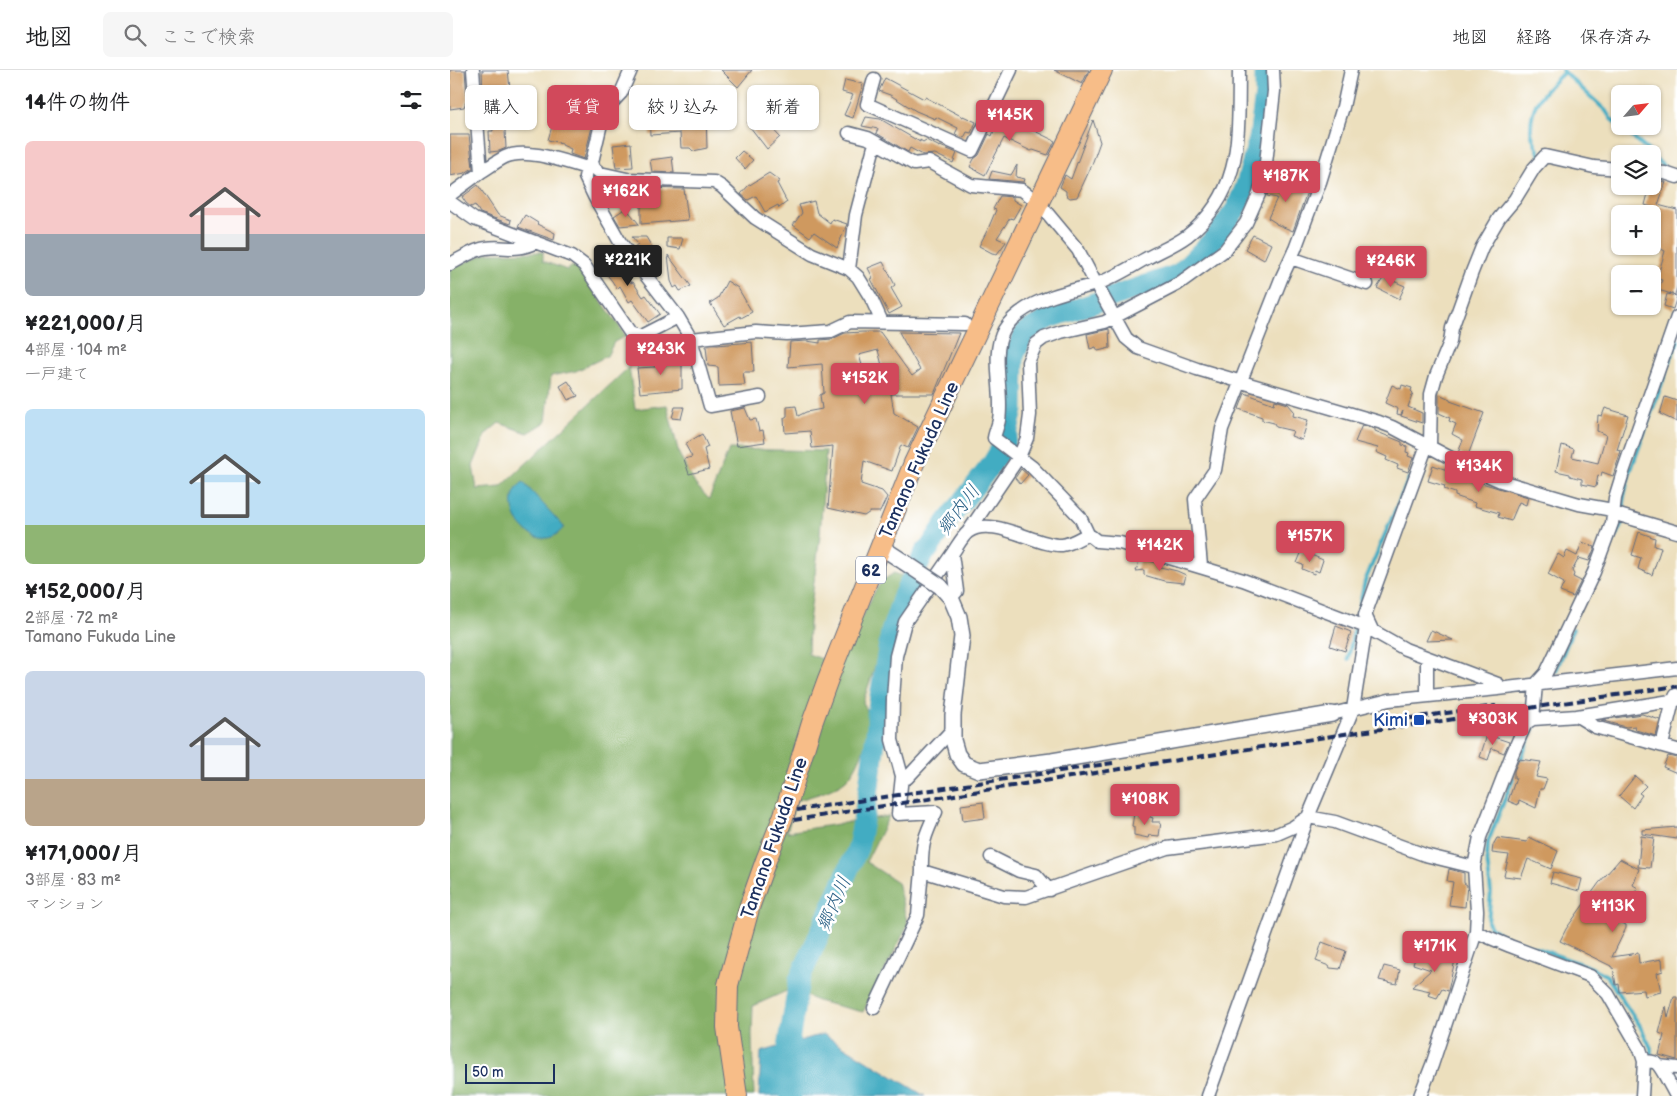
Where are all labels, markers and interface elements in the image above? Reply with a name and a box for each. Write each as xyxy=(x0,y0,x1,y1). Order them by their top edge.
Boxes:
search box xyxy=(103,12,453,57)
icon: search xyxy=(121,21,149,49)
text: 地図 xyxy=(25,23,73,52)
text: ここで検索 xyxy=(161,26,256,49)
text: 地図 xyxy=(1452,27,1488,48)
text: 経路 xyxy=(1516,27,1552,48)
text: 保存済み xyxy=(1580,27,1652,48)
chip: 購入 xyxy=(465,85,537,130)
chip: 賃貸 xyxy=(547,85,619,130)
chip: 絞り込み xyxy=(629,85,737,130)
chip: 新着 xyxy=(747,85,819,130)
north arrow xyxy=(1611,85,1661,135)
map controls xyxy=(1611,85,1661,315)
icon: filters xyxy=(397,86,425,114)
text: 14件の物件 xyxy=(25,90,130,115)
pin: ¥145K xyxy=(975,100,1045,142)
text: ¥145K xyxy=(987,106,1033,125)
button: layers xyxy=(1611,145,1661,195)
pin: ¥187K xyxy=(1251,160,1321,203)
text: ¥187K xyxy=(1263,167,1309,186)
icon: home xyxy=(180,174,270,264)
pin: ¥162K xyxy=(591,176,661,218)
text: ¥162K xyxy=(603,182,649,201)
button: + xyxy=(1611,205,1661,255)
pin: ¥221K xyxy=(593,244,663,287)
pin: ¥246K xyxy=(1356,246,1426,288)
text: ¥221K xyxy=(605,251,651,270)
text: ¥246K xyxy=(1367,252,1415,271)
button: − xyxy=(1611,265,1661,315)
text: ¥221,000/月 xyxy=(25,311,146,336)
pin: ¥243K xyxy=(626,334,696,376)
text: ¥243K xyxy=(637,340,685,359)
text: 4部屋 · 104 m² xyxy=(25,341,127,360)
pin: ¥152K xyxy=(830,362,900,405)
text: 一戸建て xyxy=(25,365,89,384)
text: ¥152K xyxy=(842,369,888,388)
street label: Tamano Fukuda Line xyxy=(875,378,964,542)
icon: home xyxy=(180,441,270,531)
pin: ¥134K xyxy=(1444,450,1514,493)
text: ¥134K xyxy=(1456,457,1502,476)
water label: 郷内川 xyxy=(933,480,986,540)
pin: ¥157K xyxy=(1275,520,1345,563)
text: ¥157K xyxy=(1287,527,1333,546)
pin: ¥142K xyxy=(1125,530,1195,572)
text: ¥142K xyxy=(1137,536,1183,555)
road number: 62 xyxy=(856,556,886,584)
text: ¥152,000/月 xyxy=(25,579,146,604)
text: 2部屋 · 72 m² xyxy=(25,609,118,628)
text: Tamano Fukuda Line xyxy=(25,628,176,647)
icon: home xyxy=(180,704,270,794)
pin: ¥303K xyxy=(1458,704,1528,746)
place label: Kimi xyxy=(1373,710,1408,731)
text: ¥303K xyxy=(1468,710,1518,729)
marker: Kimi xyxy=(1412,713,1426,727)
street label: Tamano Fukuda Line xyxy=(737,754,812,922)
pin: ¥108K xyxy=(1110,784,1180,826)
text: ¥108K xyxy=(1121,790,1169,809)
text: ¥171,000/月 xyxy=(25,841,142,866)
text: 3部屋 · 83 m² xyxy=(25,871,121,890)
water label: 郷内川 xyxy=(812,873,856,934)
pin: ¥113K xyxy=(1578,890,1648,933)
text: マンション xyxy=(25,895,104,914)
text: ¥113K xyxy=(1591,897,1635,916)
pin: ¥171K xyxy=(1400,930,1470,973)
text: ¥171K xyxy=(1413,937,1457,956)
scale bar xyxy=(465,1061,555,1084)
text: 50 m xyxy=(472,1064,504,1081)

